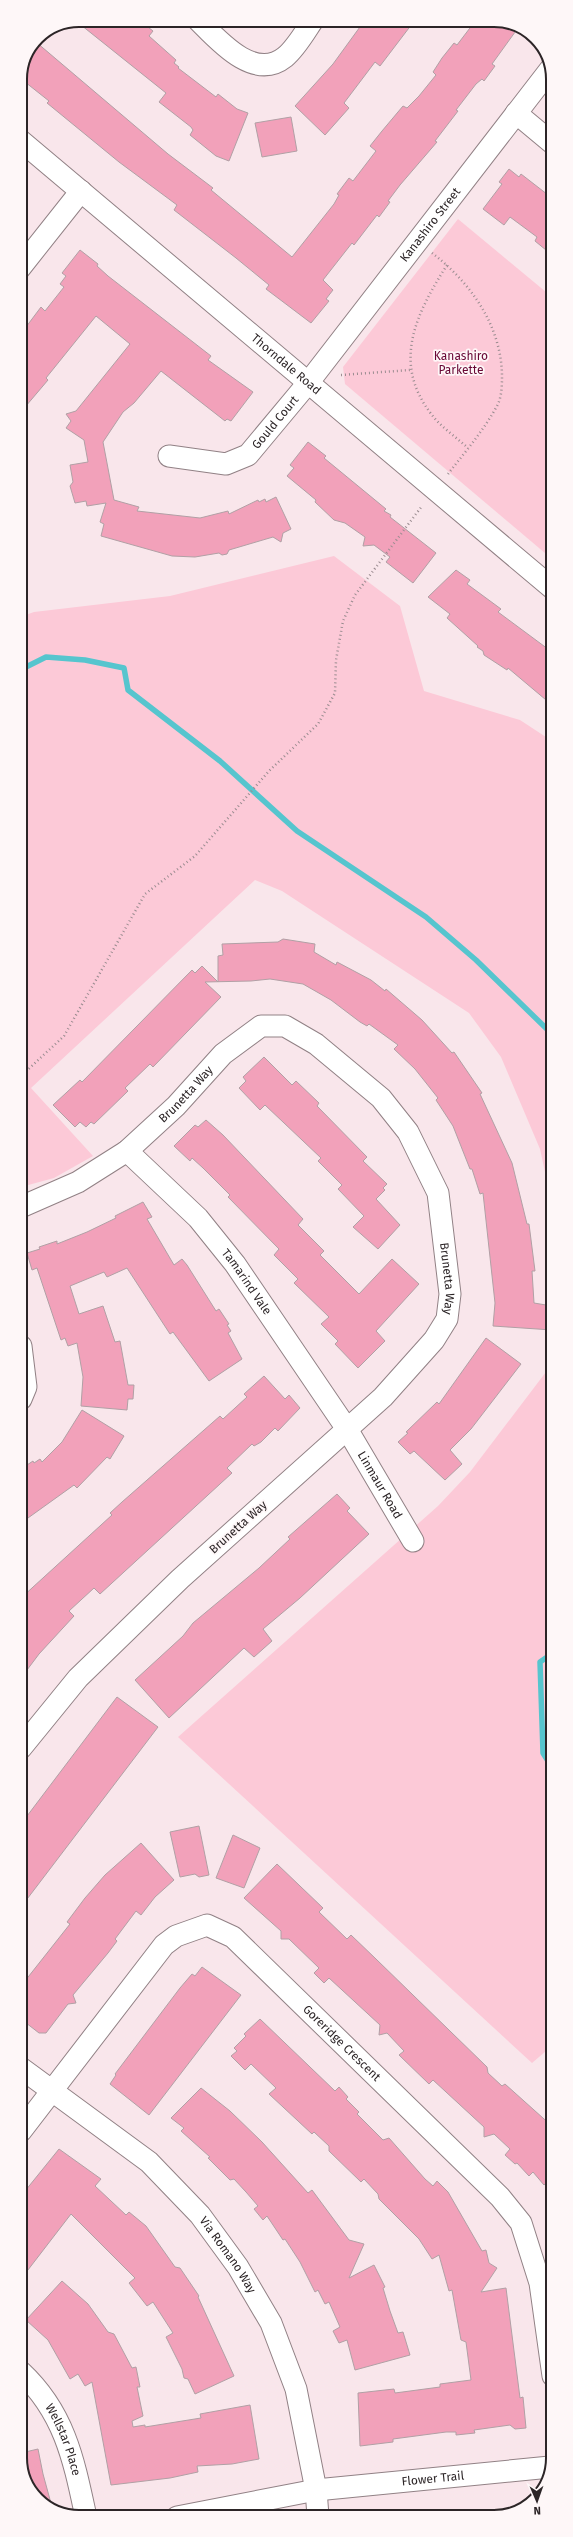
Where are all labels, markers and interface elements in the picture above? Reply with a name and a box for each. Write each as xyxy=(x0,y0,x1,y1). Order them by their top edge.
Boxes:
street label: Kanashiro Street xyxy=(397,184,464,265)
street label: Thorndale Road xyxy=(249,331,324,397)
park label: Kanashiro Parkette xyxy=(434,349,488,377)
street label: Gould Court xyxy=(249,392,302,452)
street label: Brunetta Way xyxy=(156,1063,216,1125)
street label: Brunetta Way xyxy=(437,1242,457,1316)
street label: Tamarind Vale xyxy=(219,1246,274,1317)
street label: Linmaur Road xyxy=(355,1449,405,1521)
street label: Brunetta Way xyxy=(206,1497,270,1556)
street label: Goreridge Crescent xyxy=(300,2002,384,2084)
street label: Via Romano Way xyxy=(197,2214,259,2296)
street label: Wellstar Place xyxy=(42,2401,83,2477)
street label: Flower Trail xyxy=(401,2468,465,2489)
north arrow xyxy=(517,2481,557,2521)
text: N xyxy=(533,2504,541,2517)

